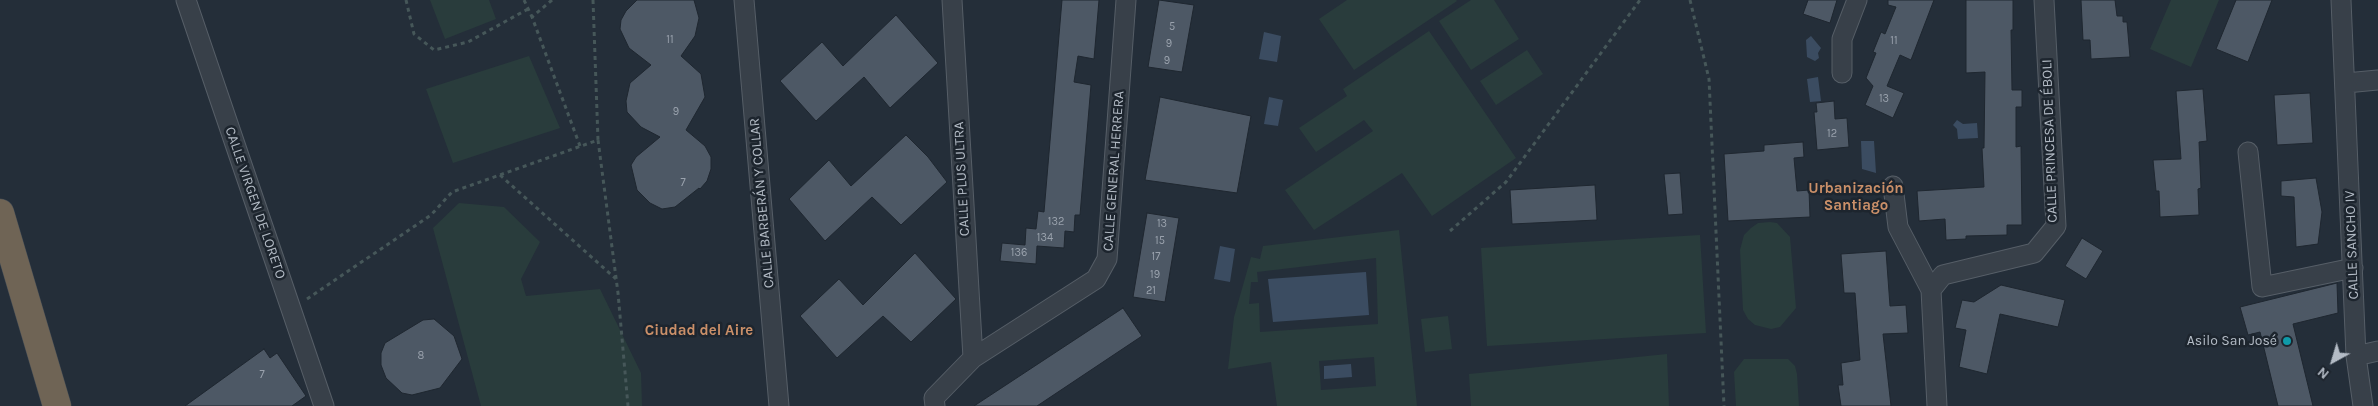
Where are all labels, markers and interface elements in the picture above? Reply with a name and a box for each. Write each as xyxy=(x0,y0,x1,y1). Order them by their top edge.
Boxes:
house number: 5 xyxy=(1169,20,1175,34)
house number: 11 xyxy=(666,33,674,47)
house number: 11 xyxy=(1890,34,1898,48)
house number: 9 xyxy=(1166,37,1172,51)
house number: 9 xyxy=(1164,54,1170,68)
street label: CALLE PRINCESA DE ÉBOLI xyxy=(2039,59,2061,223)
street label: CALLE GENERAL HERRERA xyxy=(1100,90,1128,252)
house number: 13 xyxy=(1879,92,1889,106)
house number: 9 xyxy=(673,105,679,119)
street label: CALLE BARBERÁN Y COLLAR xyxy=(746,117,778,289)
street label: CALLE PLUS ULTRA xyxy=(951,121,973,237)
street label: CALLE VIRGEN DE LORETO xyxy=(221,125,289,281)
house number: 12 xyxy=(1827,127,1837,141)
house number: 7 xyxy=(680,176,686,190)
district label: Urbanización Santiago xyxy=(1808,180,1904,215)
street label: CALLE SANCHO IV xyxy=(2342,190,2362,300)
house number: 132 xyxy=(1048,215,1064,229)
house number: 13 xyxy=(1157,217,1167,231)
house number: 134 xyxy=(1037,231,1053,245)
house number: 15 xyxy=(1155,234,1165,248)
house number: 136 xyxy=(1011,246,1027,260)
house number: 17 xyxy=(1152,250,1160,264)
house number: 19 xyxy=(1150,268,1160,282)
house number: 21 xyxy=(1146,284,1156,298)
district label: Ciudad del Aire xyxy=(645,322,753,340)
place label: Asilo San José xyxy=(2187,333,2277,349)
marker: Asilo San José xyxy=(2281,335,2293,347)
north arrow xyxy=(2308,336,2358,386)
house number: 8 xyxy=(418,349,424,363)
text: N xyxy=(2314,363,2333,383)
house number: 7 xyxy=(259,368,265,382)

